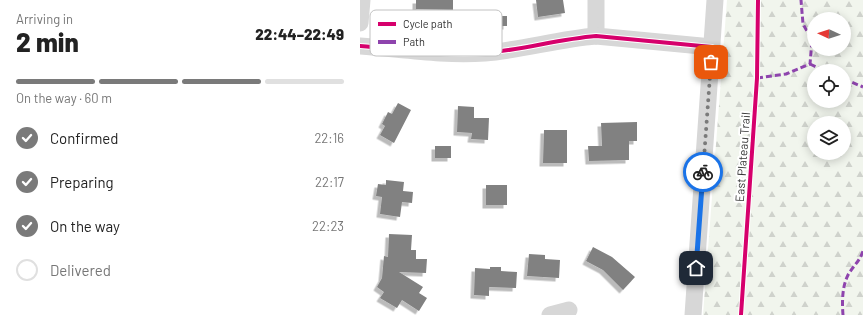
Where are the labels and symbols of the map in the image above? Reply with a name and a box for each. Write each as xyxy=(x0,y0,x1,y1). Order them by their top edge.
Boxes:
legend xyxy=(370,10,502,56)
north arrow xyxy=(807,12,851,56)
text: Cycle path xyxy=(403,17,453,30)
text: Path xyxy=(403,35,425,48)
pin xyxy=(694,45,728,79)
street label: East Plateau Trail xyxy=(732,112,752,202)
courier xyxy=(683,152,723,192)
pin xyxy=(679,251,713,285)

